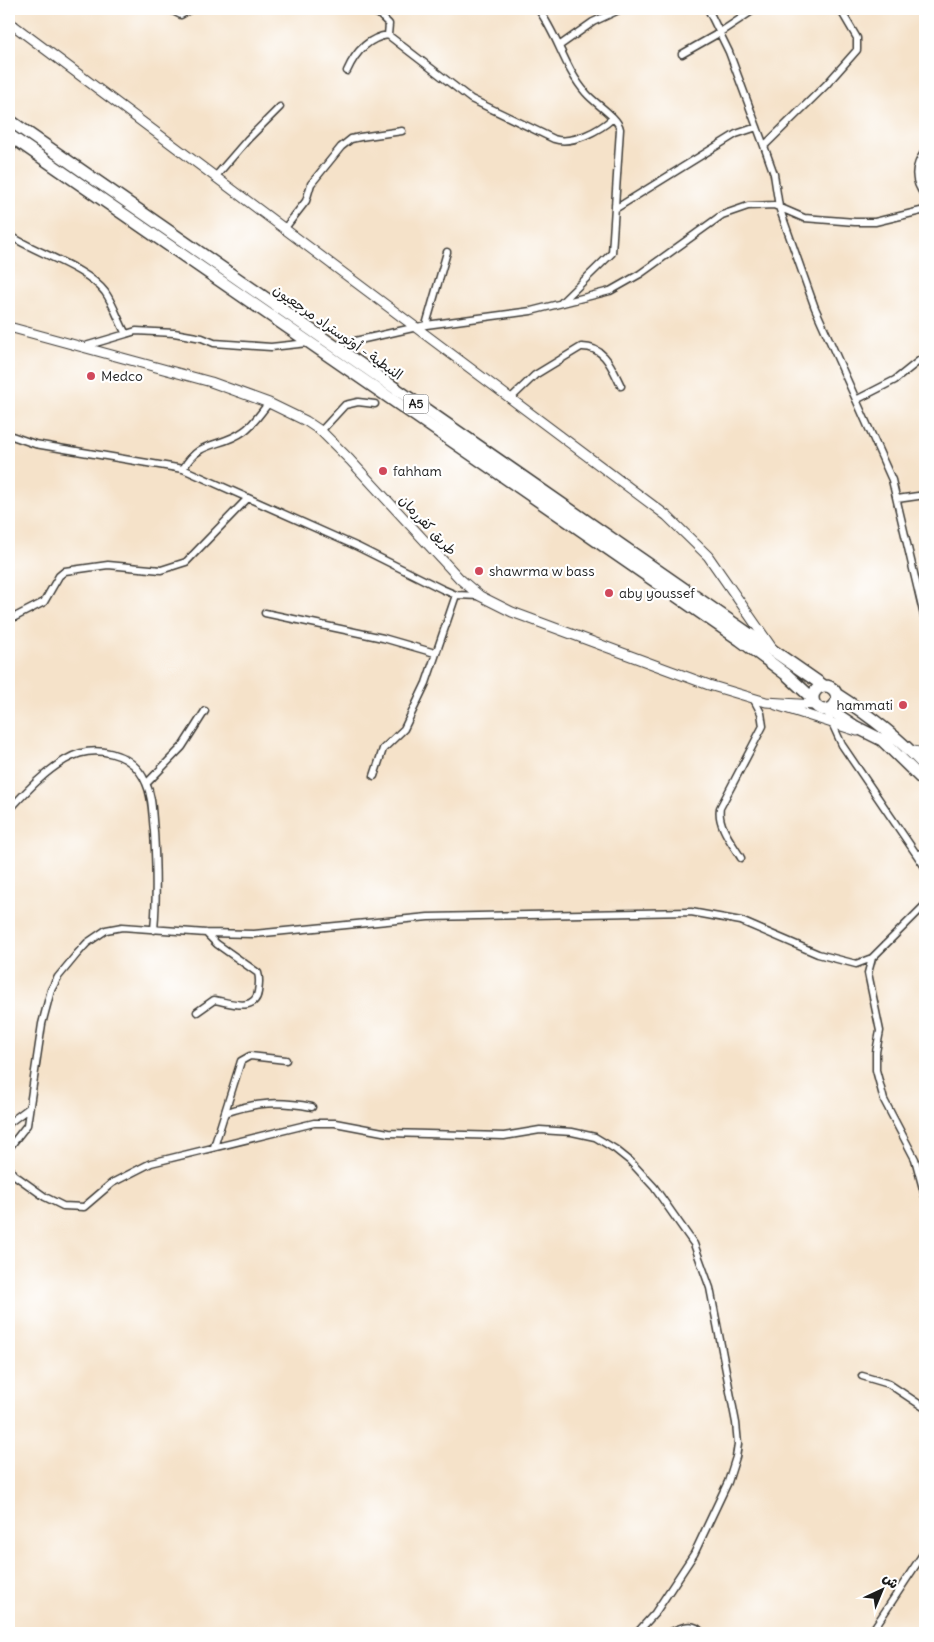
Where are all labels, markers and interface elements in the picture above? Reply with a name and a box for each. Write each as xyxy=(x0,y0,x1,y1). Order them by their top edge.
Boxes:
street label: النبطية - أوتوستراد مرجعيون xyxy=(269,280,406,384)
place label: Medco xyxy=(101,367,143,385)
marker: Medco xyxy=(85,370,97,382)
road number: A5 xyxy=(404,394,428,414)
place label: fahham xyxy=(393,462,442,480)
marker: fahham xyxy=(377,465,389,477)
street label: طريق كفررمان xyxy=(395,491,461,559)
place label: shawrma w bass xyxy=(489,562,595,580)
marker: shawrma w bass xyxy=(473,565,485,577)
place label: aby youssef xyxy=(619,584,695,602)
marker: aby youssef xyxy=(603,587,615,599)
place label: hammati xyxy=(837,696,893,714)
marker: hammati xyxy=(897,699,909,711)
north arrow xyxy=(856,1564,906,1614)
text: ش xyxy=(879,1569,903,1592)

